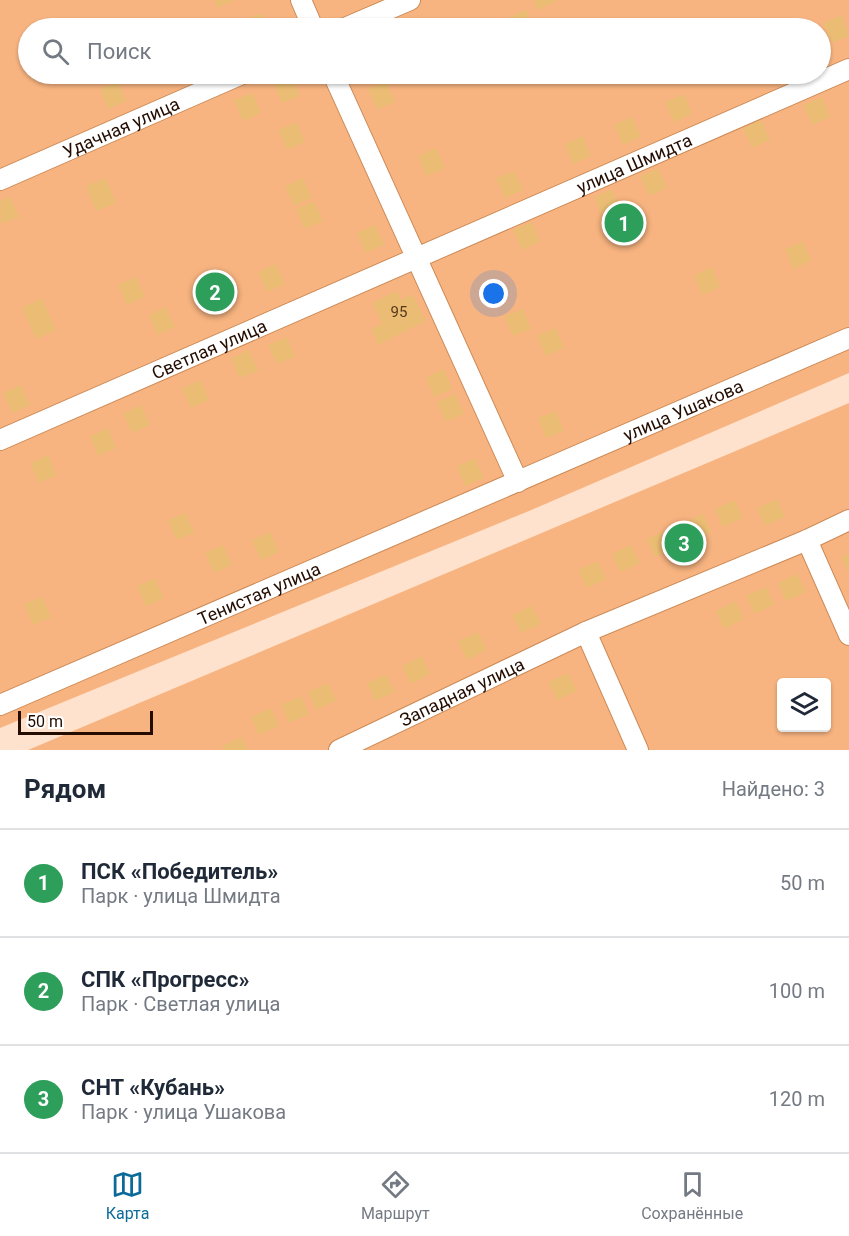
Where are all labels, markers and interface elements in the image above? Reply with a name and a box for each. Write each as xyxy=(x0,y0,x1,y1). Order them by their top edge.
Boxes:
search box xyxy=(18,18,831,84)
icon: search xyxy=(39,35,72,68)
text: Поиск xyxy=(87,39,151,64)
street label: Удачная улица xyxy=(59,92,182,162)
street label: улица Шмидта xyxy=(573,129,695,197)
pin: 1 xyxy=(604,200,644,246)
pin: 2 xyxy=(196,270,234,314)
your location xyxy=(479,279,508,308)
house number: 95 xyxy=(391,303,407,321)
street label: Светлая улица xyxy=(148,314,270,383)
street label: улица Ушакова xyxy=(620,375,746,445)
pin: 3 xyxy=(664,520,704,566)
street label: Тенистая улица xyxy=(194,557,323,629)
street label: Западная улица xyxy=(396,653,527,730)
map controls xyxy=(777,678,831,732)
button: layers xyxy=(777,678,831,732)
scale bar xyxy=(18,708,153,736)
text: 50 m xyxy=(27,712,63,731)
text: Рядом xyxy=(24,774,106,804)
text: Найдено: 3 xyxy=(722,777,825,801)
text: ПСК «Победитель» xyxy=(81,859,278,884)
text: 1 xyxy=(38,871,49,895)
text: 50 m xyxy=(780,871,825,895)
text: Парк · улица Шмидта xyxy=(81,884,281,908)
text: СПК «Прогресс» xyxy=(81,967,249,992)
text: 2 xyxy=(38,979,49,1003)
text: 100 m xyxy=(769,979,825,1003)
text: Парк · Светлая улица xyxy=(81,992,280,1016)
text: СНТ «Кубань» xyxy=(81,1075,225,1100)
text: 3 xyxy=(38,1087,49,1111)
text: 120 m xyxy=(769,1087,825,1111)
text: Парк · улица Ушакова xyxy=(81,1100,286,1124)
tab: Карта xyxy=(106,1168,149,1223)
tab: Маршрут xyxy=(361,1168,430,1223)
tab: Сохранённые xyxy=(641,1168,743,1223)

